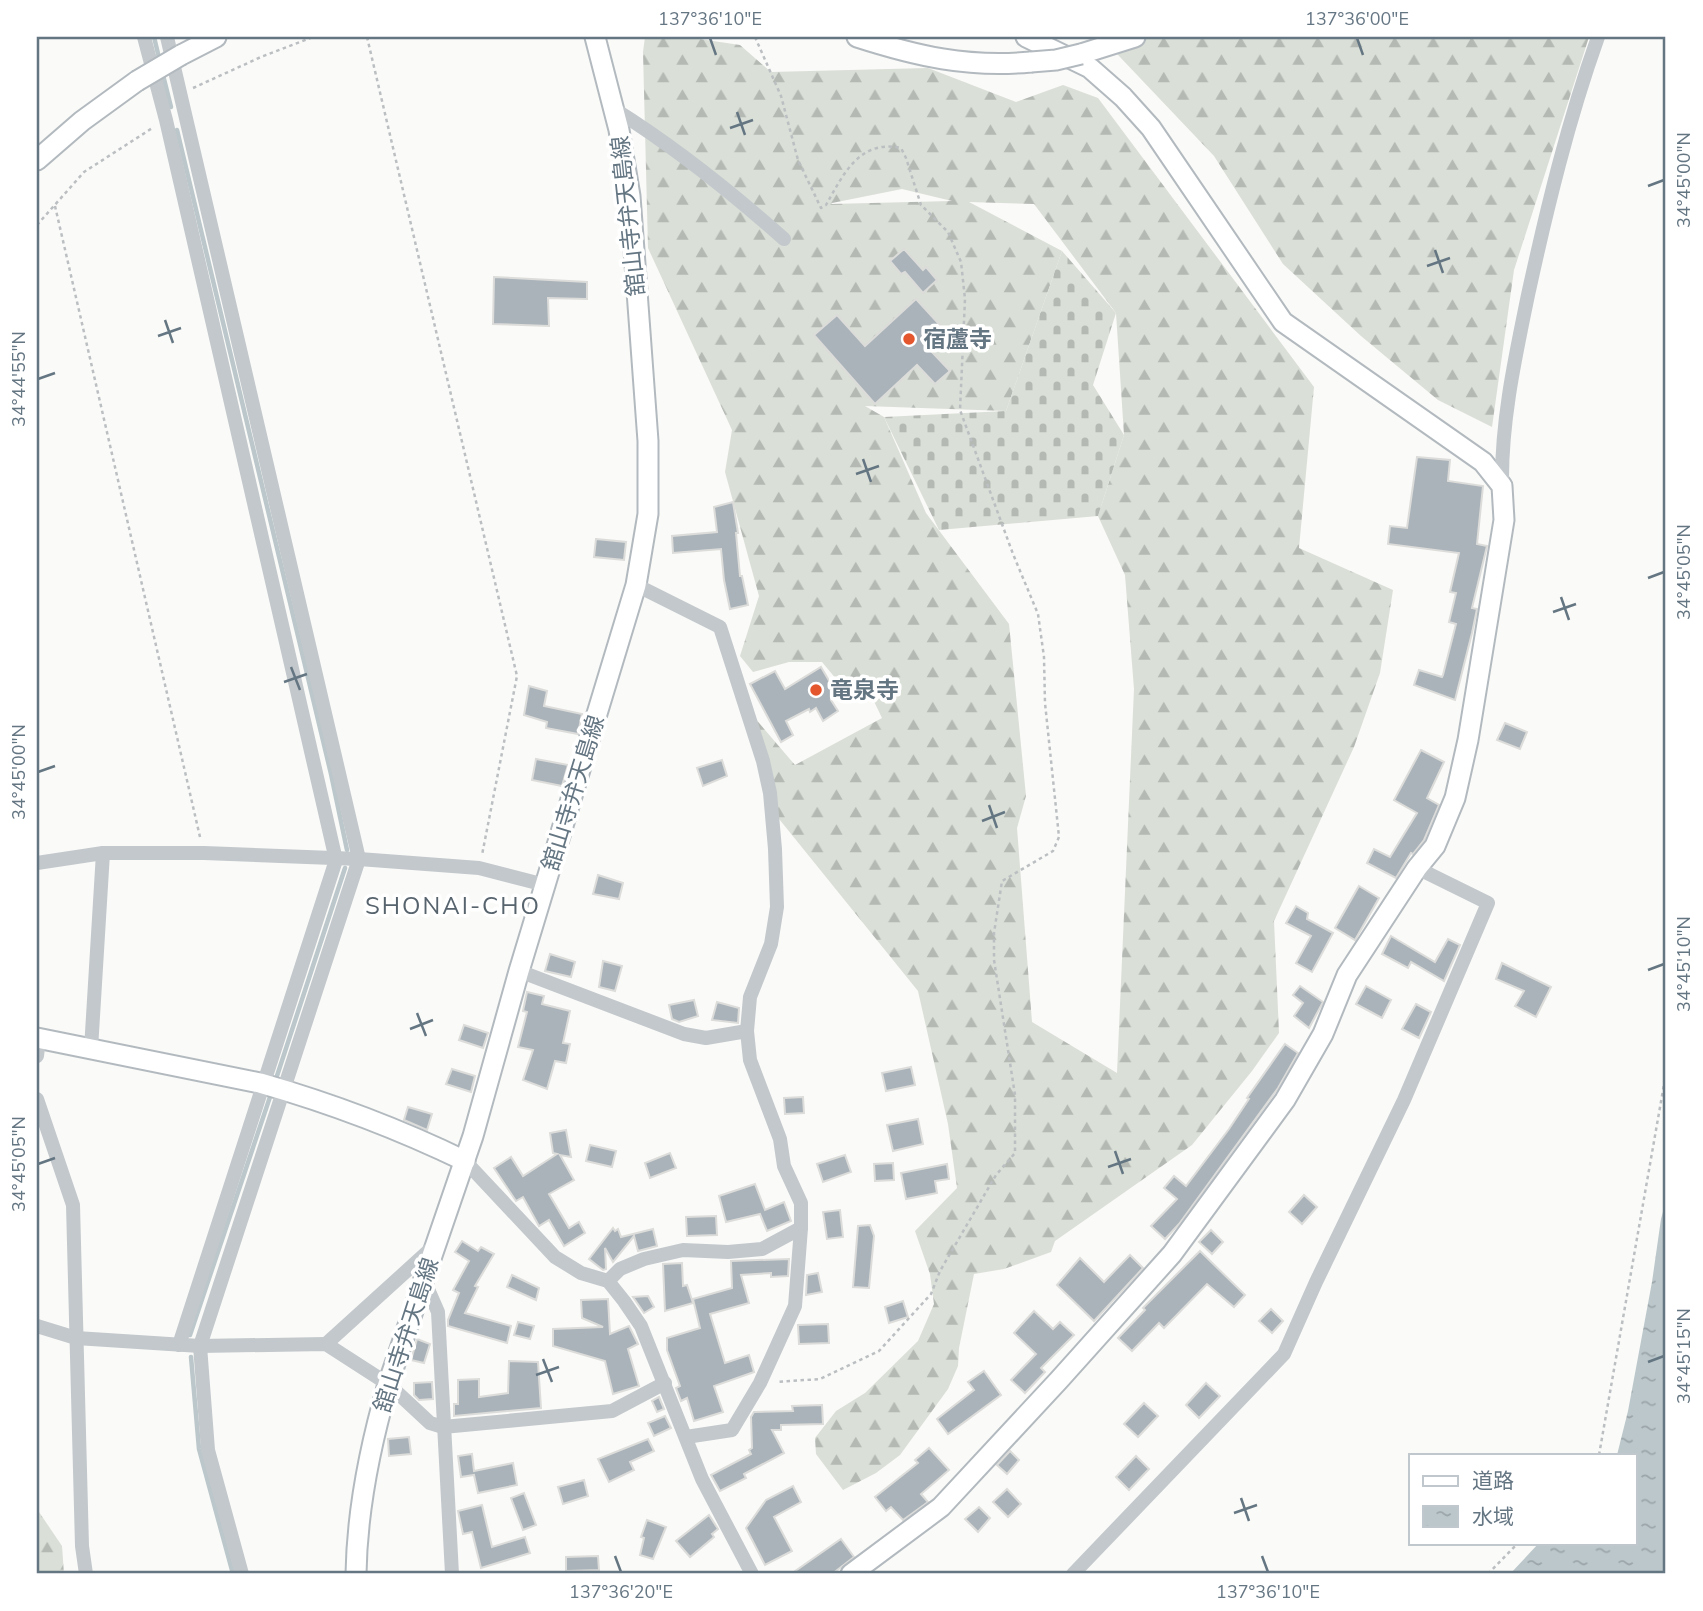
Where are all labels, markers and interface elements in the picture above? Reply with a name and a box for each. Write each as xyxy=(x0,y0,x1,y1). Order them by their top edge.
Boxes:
text: 137°36'10"E xyxy=(658,7,762,31)
text: 137°36'00"E xyxy=(1305,7,1409,31)
text: 34°45'00"N xyxy=(1672,132,1696,228)
street label: 舘山寺弁天島線 xyxy=(605,134,652,298)
place label: 宿蘆寺 xyxy=(923,324,992,355)
text: 34°44'55"N xyxy=(7,331,31,427)
marker: 宿蘆寺 xyxy=(901,331,917,347)
text: 34°45'05"N xyxy=(1672,524,1696,620)
place label: 竜泉寺 xyxy=(830,675,899,706)
marker: 竜泉寺 xyxy=(808,682,824,698)
street label: 舘山寺弁天島線 xyxy=(535,712,612,875)
text: 34°45'00"N xyxy=(7,724,31,820)
district label: SHONAI-CHO xyxy=(365,890,541,922)
text: 34°45'10"N xyxy=(1672,916,1696,1012)
text: 34°45'05"N xyxy=(7,1116,31,1212)
street label: 舘山寺弁天島線 xyxy=(367,1254,446,1417)
text: 34°45'15"N xyxy=(1672,1308,1696,1404)
legend xyxy=(1409,1454,1636,1544)
text: 道路 xyxy=(1472,1467,1514,1495)
text: 水域 xyxy=(1472,1503,1514,1531)
text: 137°36'20"E xyxy=(569,1580,673,1604)
text: 137°36'10"E xyxy=(1216,1580,1320,1604)

